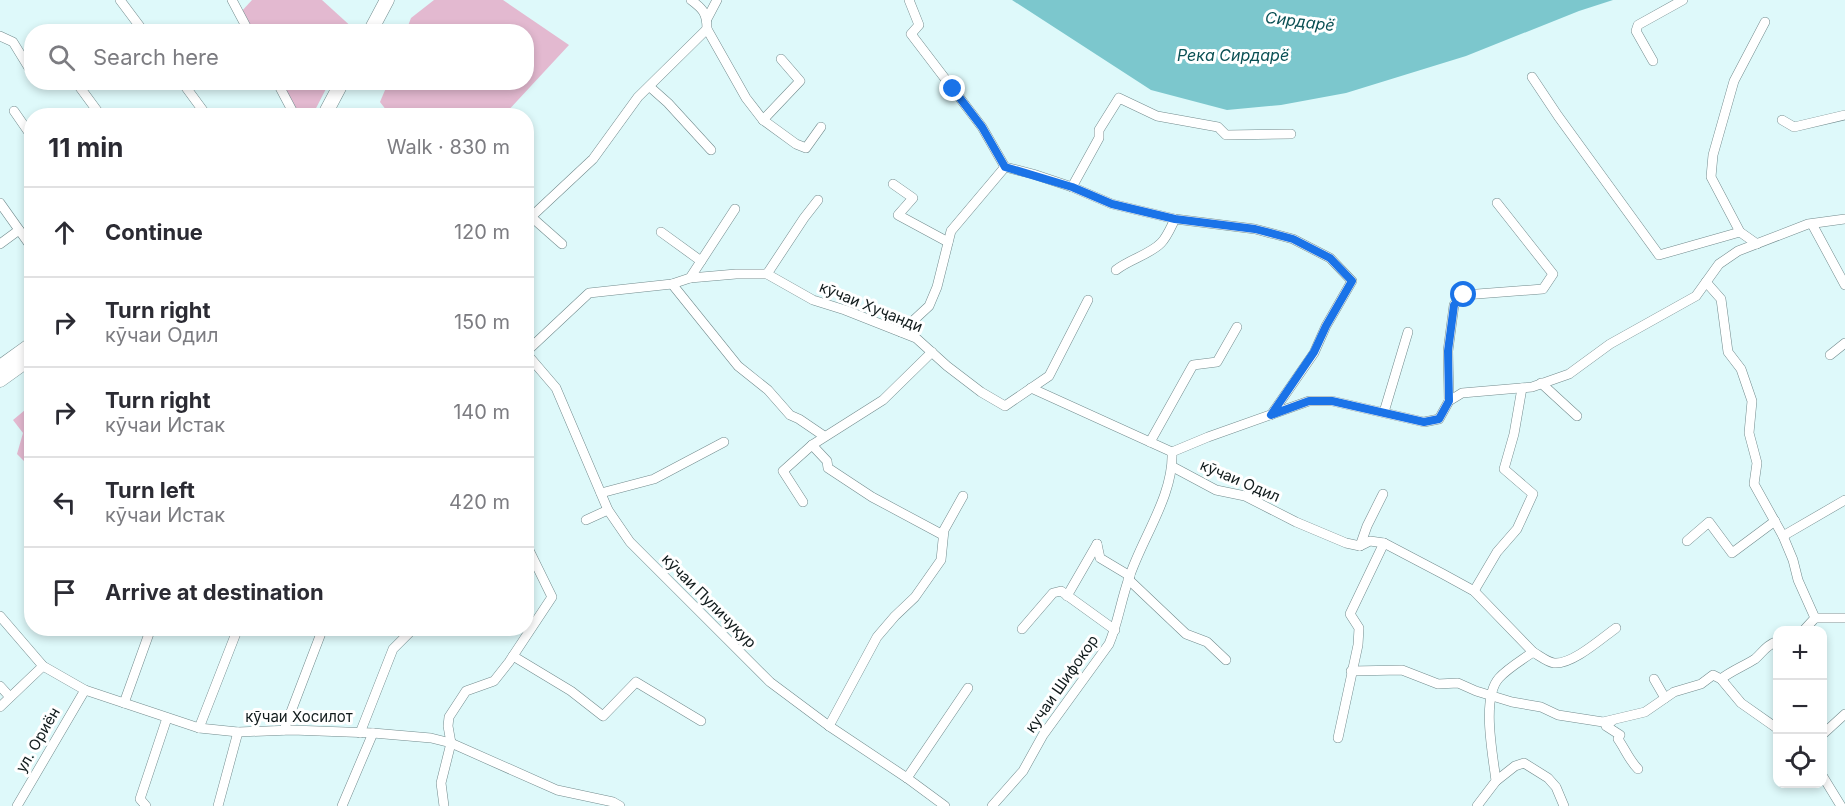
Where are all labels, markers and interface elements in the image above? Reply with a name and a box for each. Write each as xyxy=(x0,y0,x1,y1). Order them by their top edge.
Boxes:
water label: Сирдарё xyxy=(1264,7,1336,35)
search box xyxy=(24,24,534,90)
icon: search xyxy=(45,41,78,74)
text: Search here xyxy=(93,44,219,70)
water label: Река Сирдарё xyxy=(1177,45,1289,65)
route end xyxy=(939,75,965,101)
text: 11 min xyxy=(48,132,124,163)
text: Walk · 830 m xyxy=(387,135,510,159)
icon: ahead xyxy=(48,216,81,249)
text: Continue xyxy=(105,219,203,245)
text: 120 m xyxy=(454,220,510,244)
street label: кӯчаи Хуҷанди xyxy=(817,277,926,336)
route start xyxy=(1450,281,1476,307)
text: Turn right xyxy=(105,297,211,323)
icon: right xyxy=(48,306,81,339)
text: 150 m xyxy=(454,310,510,334)
text: кӯчаи Одил xyxy=(105,323,218,347)
text: Turn right xyxy=(105,387,211,413)
icon: right xyxy=(48,396,81,429)
text: 140 m xyxy=(453,400,510,424)
text: кӯчаи Истак xyxy=(105,413,225,437)
street label: кӯчаи Одил xyxy=(1197,455,1283,506)
text: Turn left xyxy=(105,477,195,503)
icon: left xyxy=(48,486,81,519)
text: 420 m xyxy=(449,490,510,514)
text: кӯчаи Истак xyxy=(105,503,225,527)
street label: кӯчаи Пуличуқур xyxy=(658,549,761,652)
icon: arrive xyxy=(48,576,81,609)
text: Arrive at destination xyxy=(105,579,324,605)
map controls xyxy=(1773,626,1827,788)
button: + xyxy=(1773,626,1827,680)
street label: кучаи Шифокор xyxy=(1021,631,1102,736)
button: − xyxy=(1773,680,1827,734)
street label: ул. Ориён xyxy=(11,704,64,776)
street label: кӯчаи Хосилот xyxy=(245,707,353,726)
button: locate xyxy=(1773,734,1827,788)

